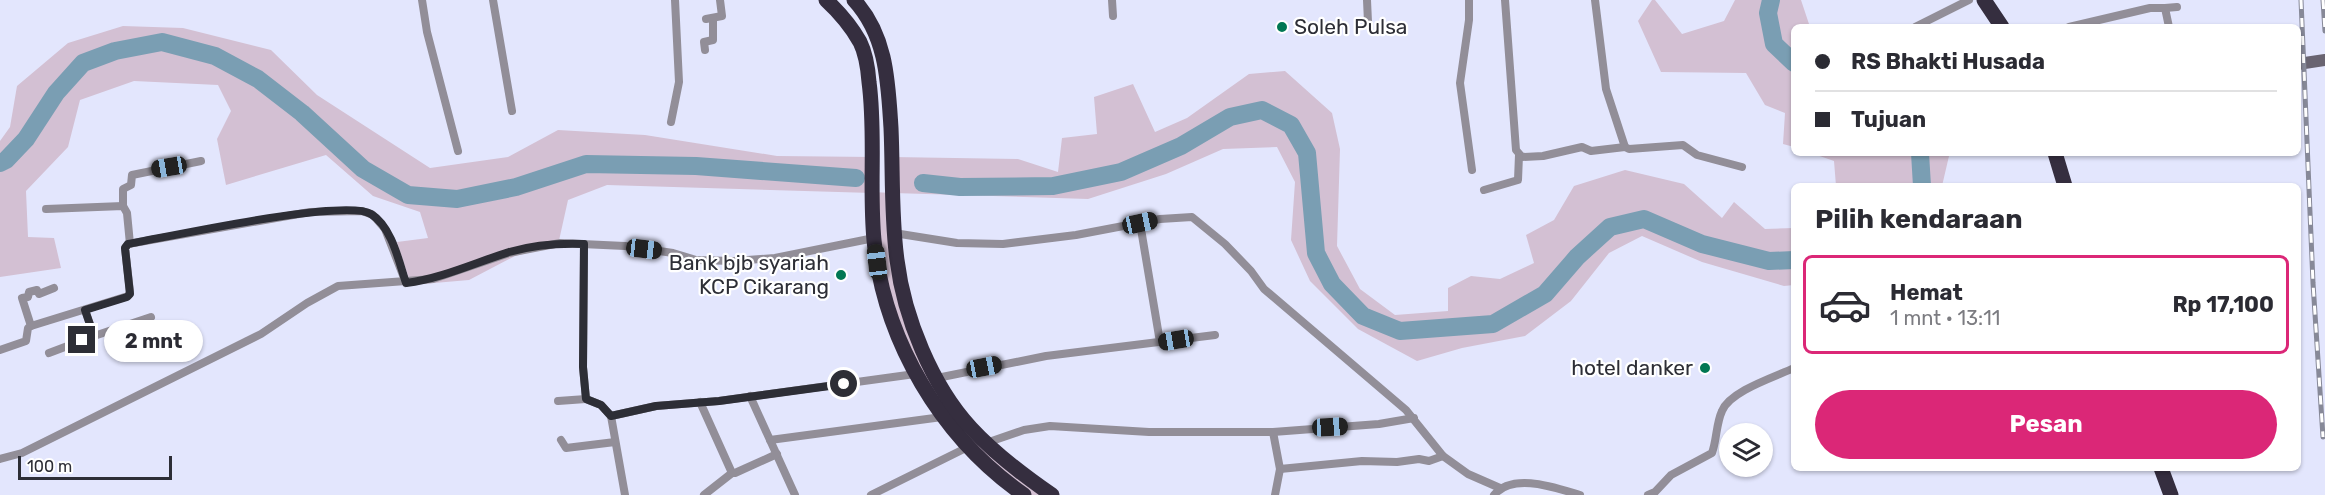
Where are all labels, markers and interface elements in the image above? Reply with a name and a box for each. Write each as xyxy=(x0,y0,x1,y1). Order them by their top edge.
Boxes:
place label: Soleh Pulsa xyxy=(1294,14,1407,39)
marker: Soleh Pulsa xyxy=(1275,20,1289,34)
text: RS Bhakti Husada xyxy=(1851,48,2045,75)
text: Tujuan xyxy=(1851,106,1926,133)
car xyxy=(150,155,188,179)
text: Pilih kendaraan xyxy=(1815,203,2023,235)
car xyxy=(1121,210,1159,236)
car xyxy=(625,238,663,260)
car xyxy=(866,243,888,281)
place label: Bank bjb syariah KCP Cikarang xyxy=(669,250,829,299)
marker: Bank bjb syariah KCP Cikarang xyxy=(834,268,848,282)
icon: car xyxy=(1818,278,1872,332)
text: Hemat xyxy=(1890,279,1963,306)
text: Rp 17,100 xyxy=(2172,291,2274,318)
text: 1 mnt · 13:11 xyxy=(1890,306,2000,330)
callout: 2 mnt xyxy=(103,319,202,361)
route end xyxy=(68,326,95,353)
car xyxy=(1157,328,1195,352)
text: 2 mnt xyxy=(125,329,182,353)
car xyxy=(965,355,1003,379)
place label: hotel danker xyxy=(1571,355,1693,380)
marker: hotel danker xyxy=(1698,361,1712,375)
route start xyxy=(830,370,857,397)
button: Pesan xyxy=(1815,390,2277,459)
car xyxy=(1312,417,1348,437)
map controls xyxy=(1719,423,1773,477)
button: layers xyxy=(1719,423,1773,477)
scale bar xyxy=(18,453,172,480)
text: 100 m xyxy=(27,457,72,476)

